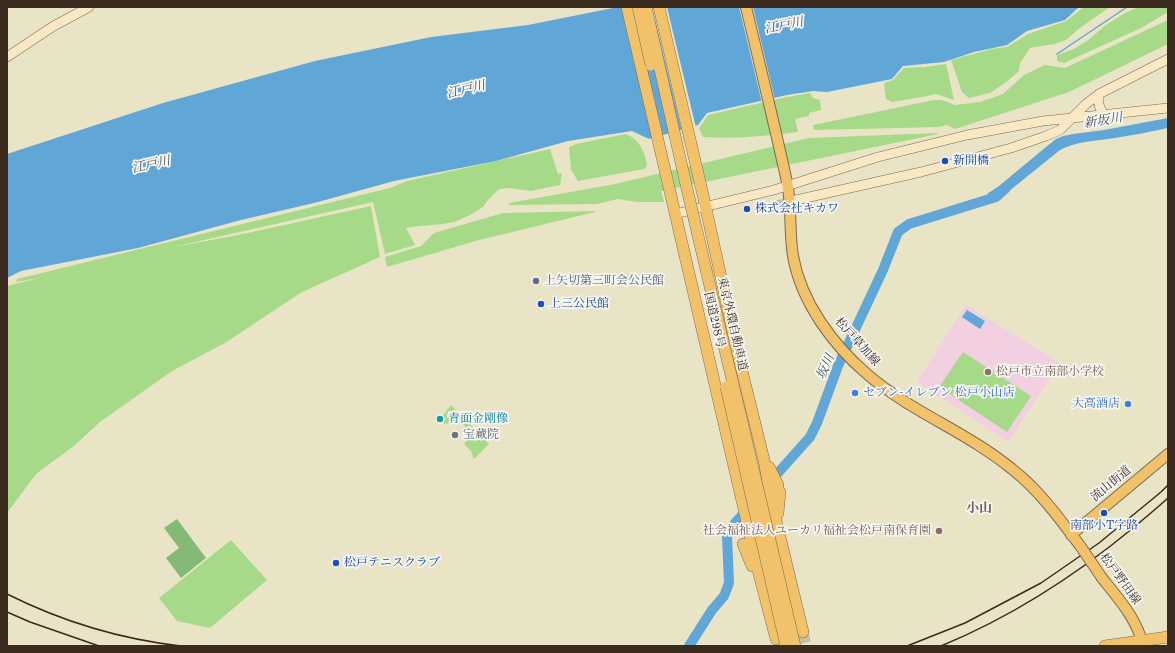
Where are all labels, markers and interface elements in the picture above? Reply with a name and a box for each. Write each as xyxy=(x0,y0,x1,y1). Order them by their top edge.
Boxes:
water label: 江戸川 xyxy=(763,15,805,37)
water label: 江戸川 xyxy=(445,78,487,102)
water label: 新坂川 xyxy=(1083,110,1123,132)
water label: 江戸川 xyxy=(130,153,172,177)
place label: 新開橋 xyxy=(953,154,989,168)
marker: 新開橋 xyxy=(940,156,950,166)
place label: 株式会社キカワ xyxy=(755,202,839,216)
marker: 株式会社キカワ xyxy=(742,204,752,214)
place label: 上矢切第三町会公民館 xyxy=(544,274,664,288)
marker: 上矢切第三町会公民館 xyxy=(531,276,541,286)
street label: 東京外環自動車道 xyxy=(714,276,750,372)
street label: 国道298号 xyxy=(701,291,727,349)
place label: 上三公民館 xyxy=(549,297,609,311)
marker: 上三公民館 xyxy=(536,299,546,309)
street label: 松戸草加線 xyxy=(832,315,882,369)
water label: 坂川 xyxy=(814,352,838,382)
place label: 松戸市立南部小学校 xyxy=(996,365,1104,379)
marker: 松戸市立南部小学校 xyxy=(983,367,993,377)
place label: セブン-イレブン 松戸小山店 xyxy=(863,386,1015,400)
marker: セブン-イレブン 松戸小山店 xyxy=(850,388,860,398)
place label: 大高酒店 xyxy=(1072,397,1120,411)
marker: 大高酒店 xyxy=(1123,399,1133,409)
place label: 青面金剛像 xyxy=(448,412,508,426)
marker: 青面金剛像 xyxy=(435,414,445,424)
place label: 宝蔵院 xyxy=(463,428,499,442)
marker: 宝蔵院 xyxy=(450,430,460,440)
street label: 流山街道 xyxy=(1088,463,1134,505)
district label: 小山 xyxy=(966,501,992,517)
marker: 南部小T字路 xyxy=(1099,508,1109,518)
place label: 南部小T字路 xyxy=(1070,519,1138,533)
place label: 社会福祉法人ユーカリ福祉会松戸南保育園 xyxy=(703,524,931,538)
marker: 社会福祉法人ユーカリ福祉会松戸南保育園 xyxy=(934,526,944,536)
street label: 松戸野田線 xyxy=(1097,550,1143,608)
place label: 松戸テニスクラブ xyxy=(344,556,440,570)
marker: 松戸テニスクラブ xyxy=(331,558,341,568)

